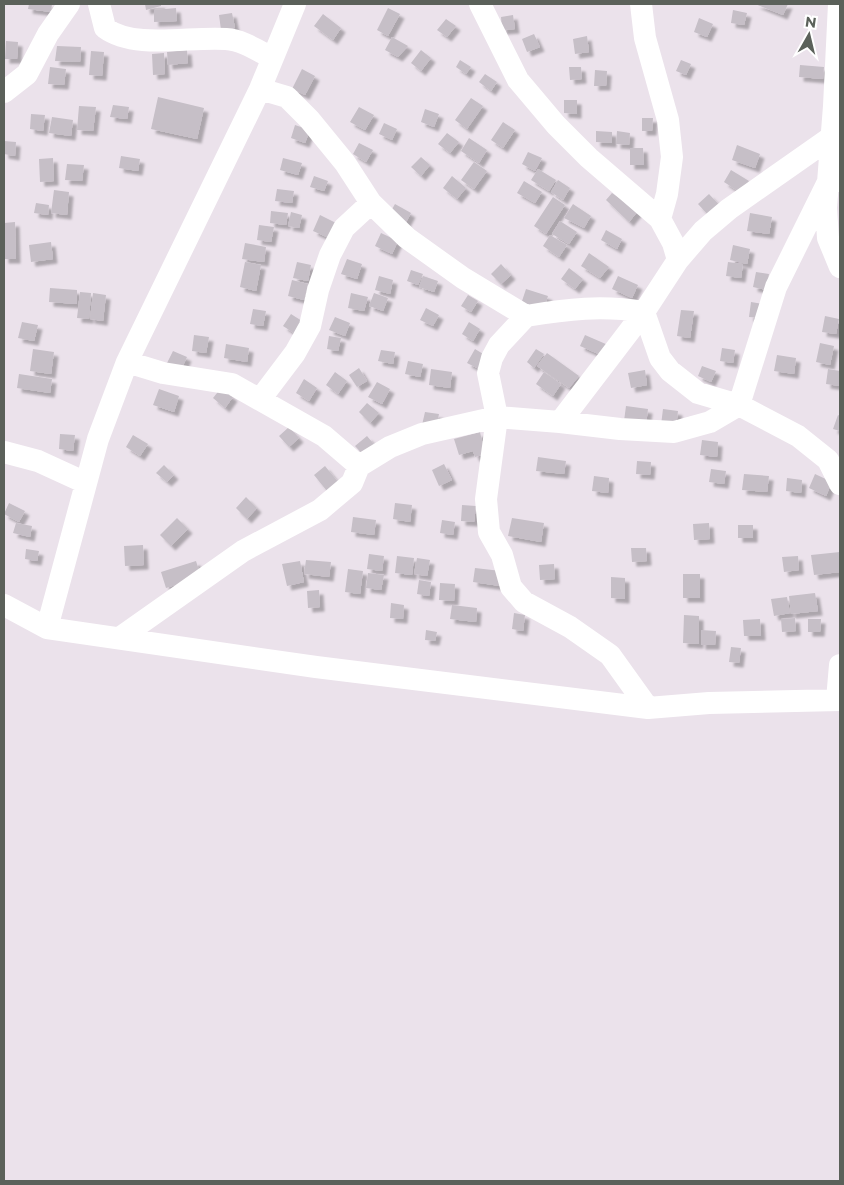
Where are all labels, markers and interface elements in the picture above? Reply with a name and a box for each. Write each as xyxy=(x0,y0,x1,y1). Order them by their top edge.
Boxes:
north arrow xyxy=(784,10,834,60)
text: N xyxy=(804,12,818,32)

